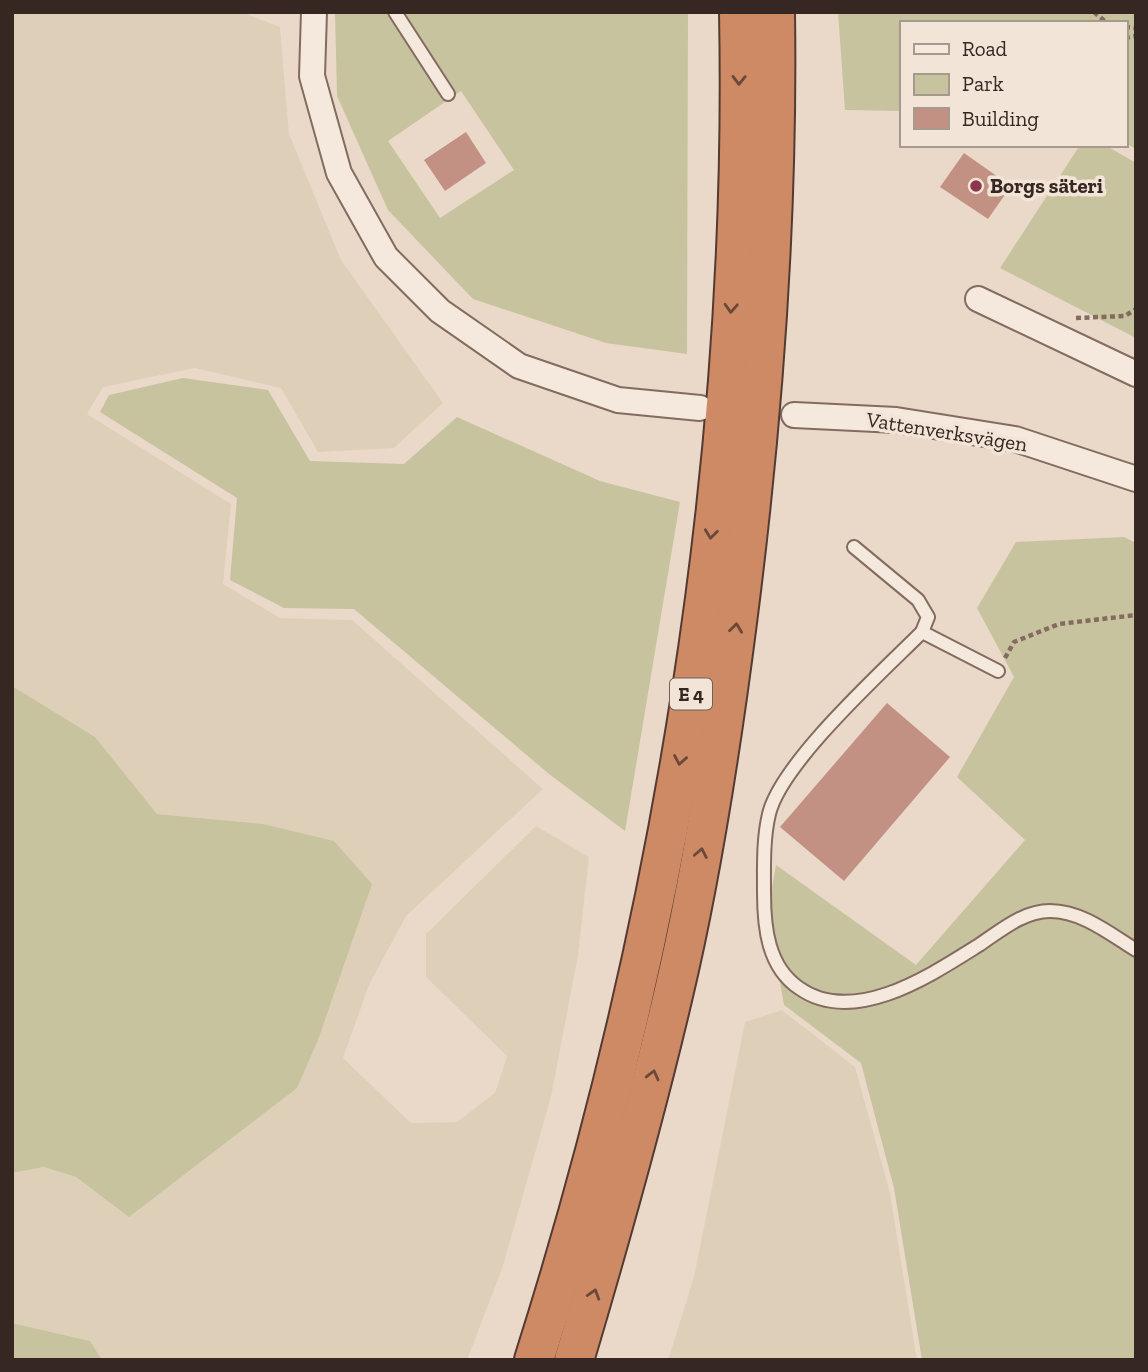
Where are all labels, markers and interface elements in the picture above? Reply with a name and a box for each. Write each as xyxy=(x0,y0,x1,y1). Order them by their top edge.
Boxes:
legend xyxy=(900,21,1127,147)
text: Road xyxy=(962,36,1008,61)
text: Park xyxy=(962,71,1004,96)
one-way arrow xyxy=(731,76,747,86)
text: Building xyxy=(962,106,1039,131)
place label: Borgs säteri xyxy=(990,173,1103,198)
marker: Borgs säteri xyxy=(968,178,984,194)
one-way arrow xyxy=(723,303,738,314)
street label: Vattenverksvägen xyxy=(864,406,1029,457)
one-way arrow xyxy=(704,529,719,540)
one-way arrow xyxy=(729,622,744,634)
road number: E 4 xyxy=(670,678,712,709)
one-way arrow xyxy=(673,754,688,766)
one-way arrow xyxy=(692,847,707,859)
one-way arrow xyxy=(644,1069,659,1081)
one-way arrow xyxy=(585,1289,600,1301)

